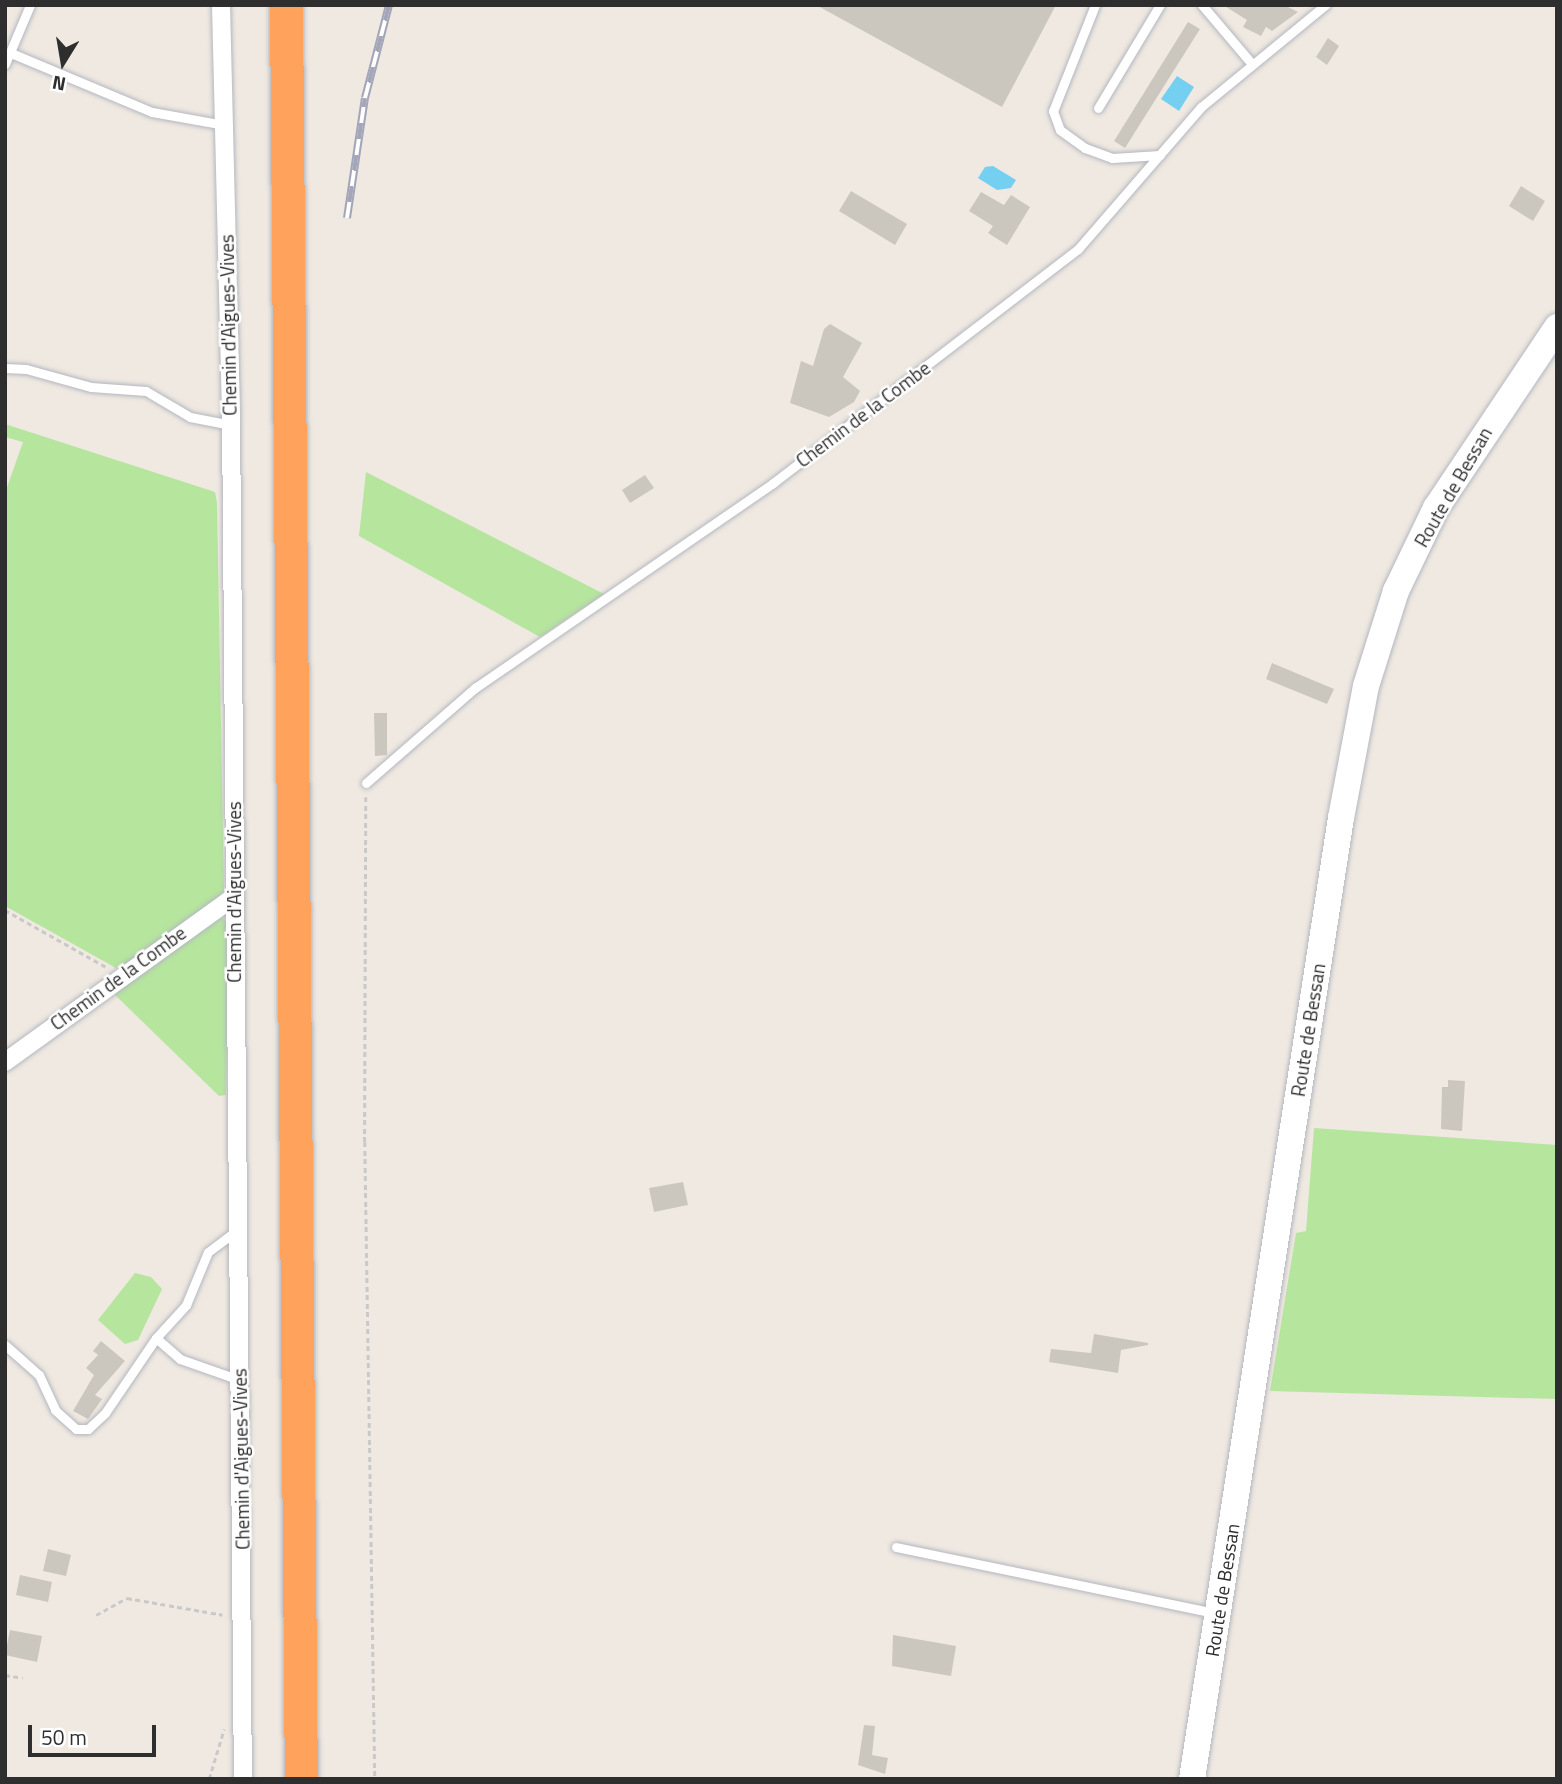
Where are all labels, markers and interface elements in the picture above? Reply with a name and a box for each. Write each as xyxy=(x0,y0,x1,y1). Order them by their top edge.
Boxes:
north arrow xyxy=(28,28,98,98)
text: N xyxy=(50,69,68,100)
street label: Chemin d'Aigues-Vives xyxy=(215,234,241,416)
street label: Chemin de la Combe xyxy=(791,356,935,472)
street label: Route de Bessan xyxy=(1409,423,1497,551)
street label: Chemin d'Aigues-Vives xyxy=(223,801,245,983)
street label: Chemin de la Combe xyxy=(46,921,190,1035)
street label: Route de Bessan xyxy=(1286,962,1330,1098)
street label: Chemin d'Aigues-Vives xyxy=(228,1368,254,1550)
street label: Route de Bessan xyxy=(1200,1522,1244,1658)
scale bar xyxy=(32,1710,159,1754)
text: 50 m xyxy=(41,1721,87,1753)

